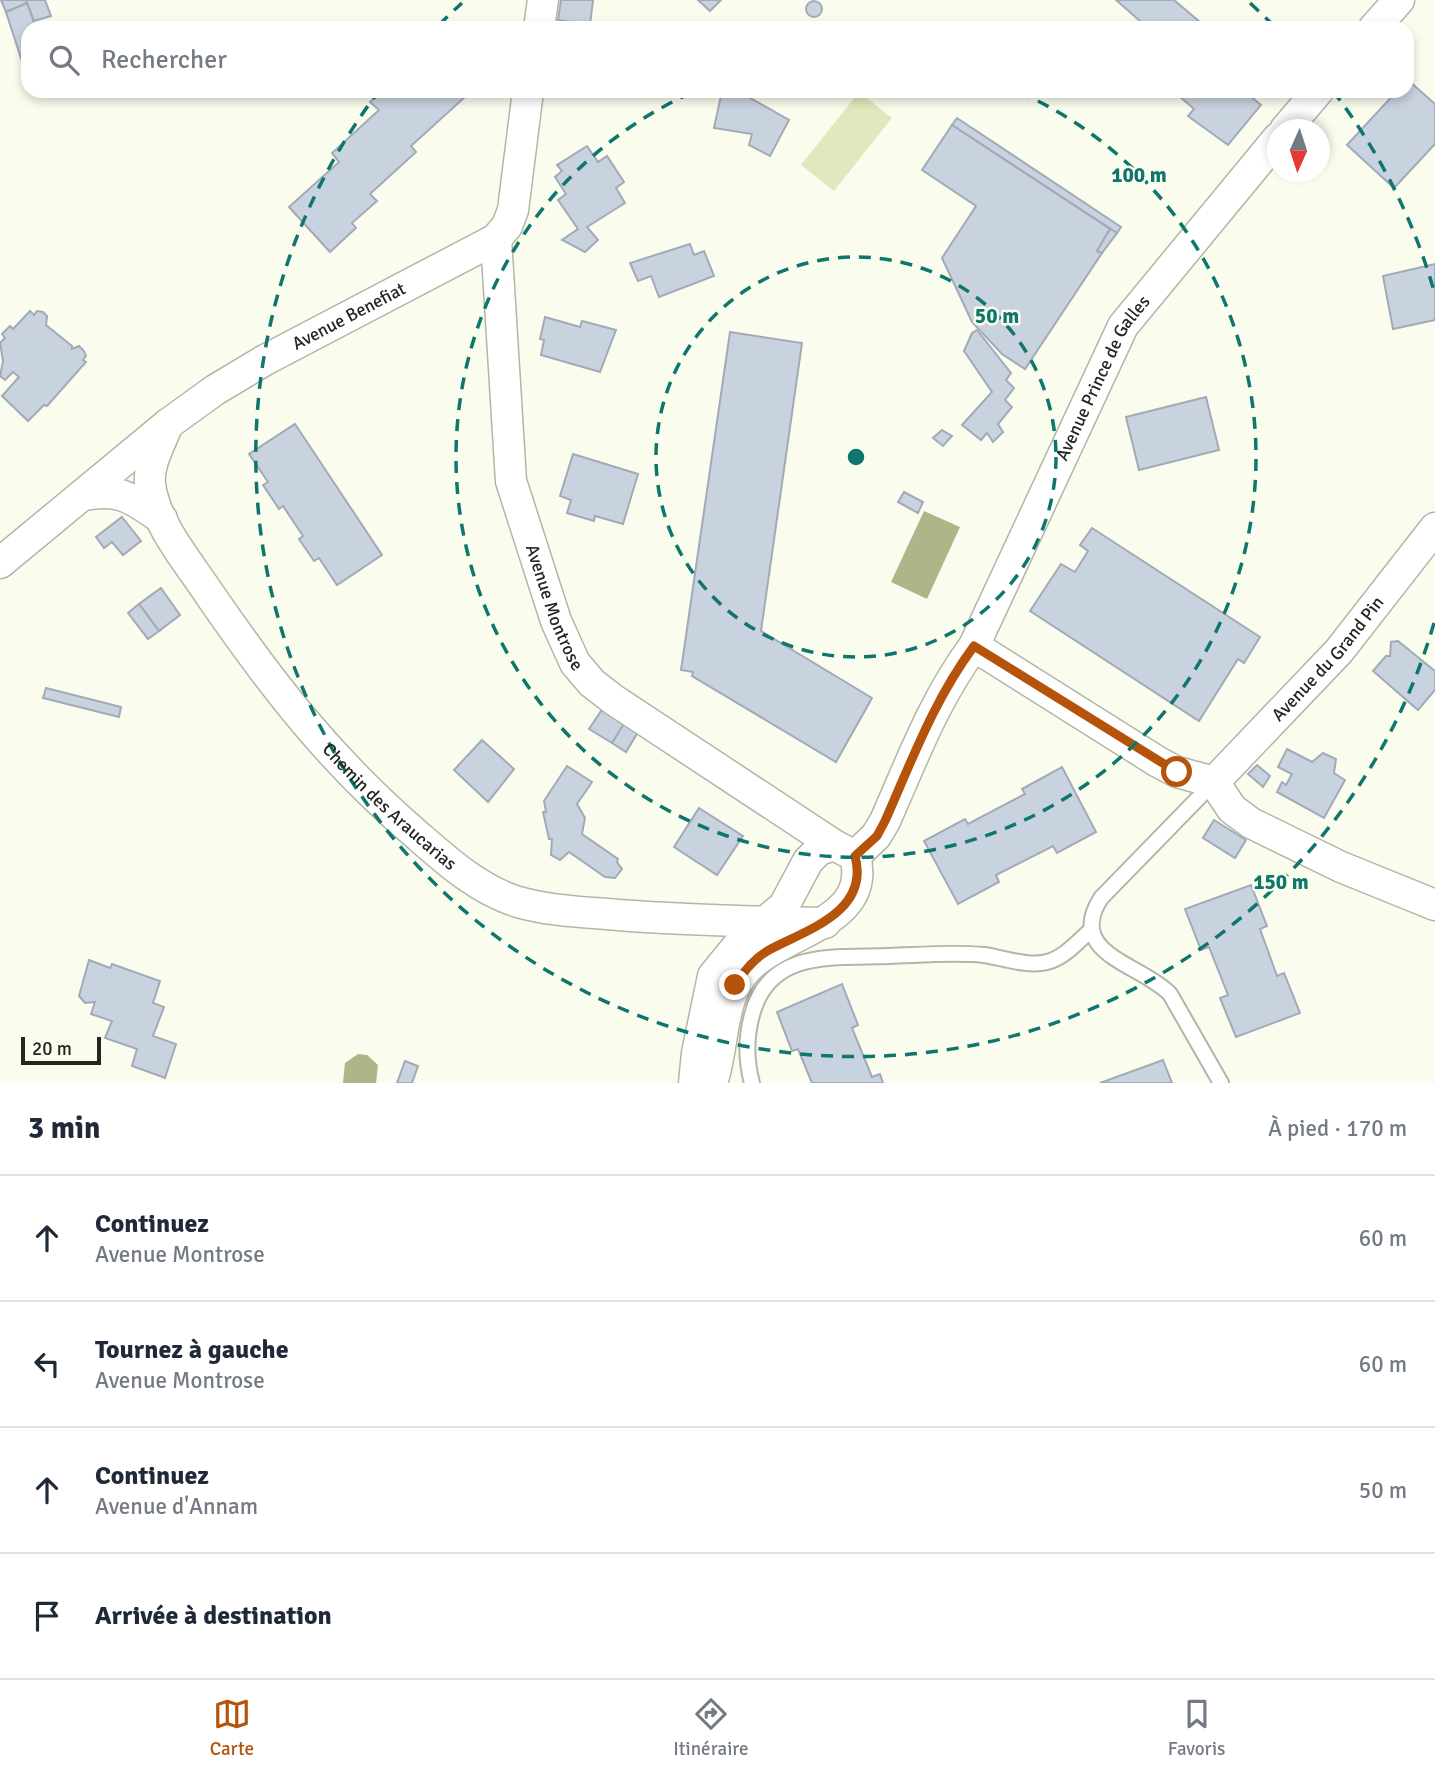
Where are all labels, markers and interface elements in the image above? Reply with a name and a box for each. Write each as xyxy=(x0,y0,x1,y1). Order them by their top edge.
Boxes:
search box xyxy=(21,21,1414,98)
icon: search xyxy=(45,41,83,79)
text: Rechercher xyxy=(101,44,227,76)
north arrow xyxy=(1267,119,1330,182)
text: 100 m xyxy=(1111,162,1167,188)
street label: Avenue Benefiat xyxy=(288,277,409,355)
street label: Avenue Prince de Galles xyxy=(1051,291,1155,464)
text: 50 m xyxy=(975,303,1019,329)
centre of rings xyxy=(844,445,868,469)
street label: Avenue Montrose xyxy=(521,541,588,675)
street label: Avenue du Grand Pin xyxy=(1267,592,1389,726)
street label: Chemin des Araucarias xyxy=(318,738,461,875)
route start xyxy=(1161,756,1192,787)
text: 150 m xyxy=(1253,869,1309,895)
route end xyxy=(719,969,750,1000)
scale bar xyxy=(21,1034,102,1066)
text: 20 m xyxy=(32,1037,72,1061)
text: 3 min xyxy=(28,1110,100,1147)
text: À pied · 170 m xyxy=(1268,1114,1407,1143)
text: Continuez xyxy=(95,1208,209,1240)
icon: ahead xyxy=(28,1219,66,1257)
text: 60 m xyxy=(1359,1224,1407,1253)
text: Avenue Montrose xyxy=(95,1240,265,1269)
text: Tournez à gauche xyxy=(95,1334,289,1366)
icon: left xyxy=(28,1345,66,1383)
text: 60 m xyxy=(1359,1350,1407,1379)
text: Avenue Montrose xyxy=(95,1366,265,1395)
text: Continuez xyxy=(95,1460,209,1492)
icon: ahead xyxy=(28,1471,66,1509)
text: 50 m xyxy=(1359,1476,1407,1505)
text: Avenue d'Annam xyxy=(95,1492,258,1521)
icon: arrive xyxy=(28,1597,66,1635)
text: Arrivée à destination xyxy=(95,1600,332,1632)
tab: Carte xyxy=(210,1695,254,1761)
tab: Itinéraire xyxy=(673,1695,748,1761)
tab: Favoris xyxy=(1168,1695,1225,1761)

